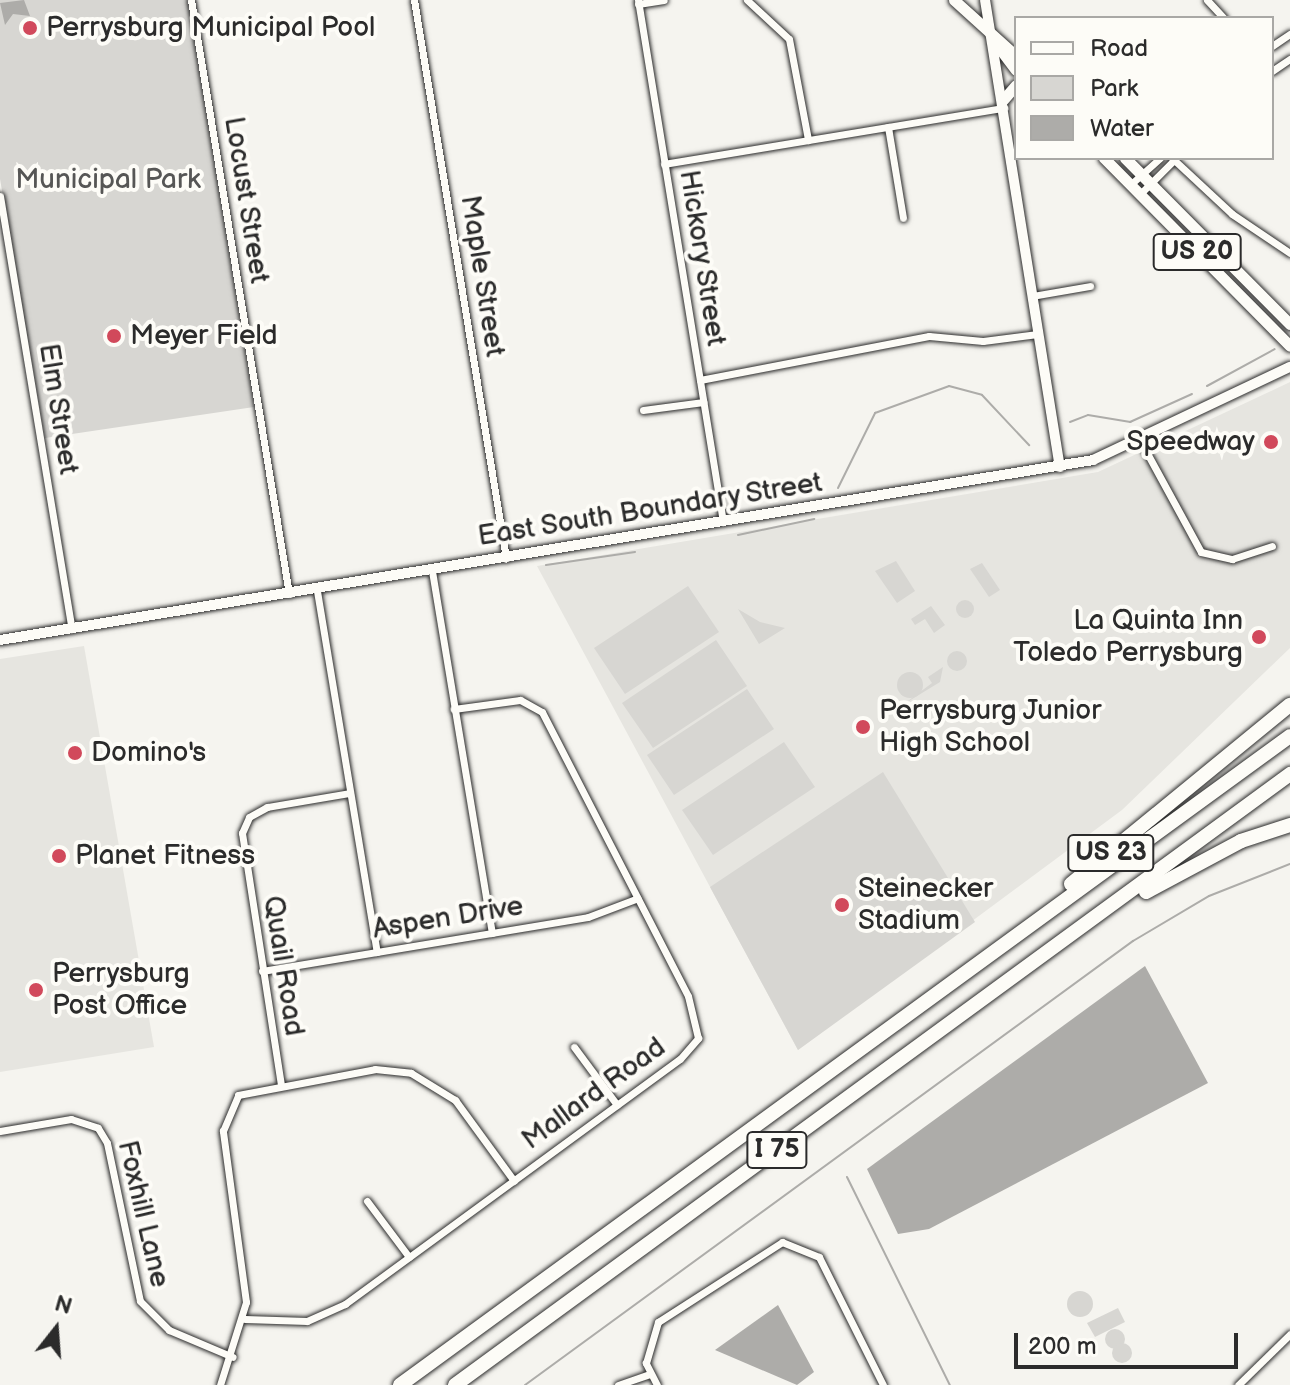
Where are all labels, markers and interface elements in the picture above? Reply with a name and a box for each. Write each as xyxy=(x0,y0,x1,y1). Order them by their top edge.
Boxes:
place label: Perrysburg Municipal Pool xyxy=(46,11,375,45)
legend xyxy=(1014,16,1274,160)
marker: Perrysburg Municipal Pool xyxy=(21,19,39,37)
text: Road xyxy=(1090,34,1148,63)
text: Park xyxy=(1090,74,1138,103)
street label: Locust Street xyxy=(216,114,276,286)
text: Water xyxy=(1090,114,1154,143)
park label: Municipal Park xyxy=(15,163,201,197)
street label: Hickory Street xyxy=(671,167,733,349)
street label: Maple Street xyxy=(453,193,511,359)
road number: US 20 xyxy=(1151,230,1243,274)
place label: Meyer Field xyxy=(130,319,278,353)
marker: Meyer Field xyxy=(105,327,123,345)
street label: Elm Street xyxy=(31,341,85,477)
place label: Speedway xyxy=(1127,425,1255,459)
marker: Speedway xyxy=(1262,433,1280,451)
street label: East South Boundary Street xyxy=(474,466,826,554)
place label: La Quinta Inn Toledo Perrysburg xyxy=(1013,604,1243,670)
marker: La Quinta Inn Toledo Perrysburg xyxy=(1250,628,1268,646)
place label: Perrysburg Junior High School xyxy=(879,694,1103,760)
marker: Perrysburg Junior High School xyxy=(854,718,872,736)
place label: Domino's xyxy=(91,736,206,770)
marker: Domino's xyxy=(66,744,84,762)
road number: US 23 xyxy=(1067,831,1155,875)
place label: Planet Fitness xyxy=(75,839,255,873)
marker: Planet Fitness xyxy=(50,847,68,865)
place label: Steinecker Stadium xyxy=(858,872,993,938)
street label: Aspen Drive xyxy=(370,890,526,946)
street label: Quail Road xyxy=(255,894,311,1038)
marker: Steinecker Stadium xyxy=(833,896,851,914)
place label: Perrysburg Post Office xyxy=(52,957,190,1023)
marker: Perrysburg Post Office xyxy=(27,981,45,999)
street label: Mallard Road xyxy=(516,1031,672,1157)
road number: I 75 xyxy=(745,1128,809,1172)
street label: Foxhill Lane xyxy=(110,1137,176,1291)
north arrow xyxy=(16,1289,96,1369)
text: N xyxy=(51,1290,75,1321)
scale bar xyxy=(1018,1317,1242,1367)
text: 200 m xyxy=(1028,1332,1097,1361)

